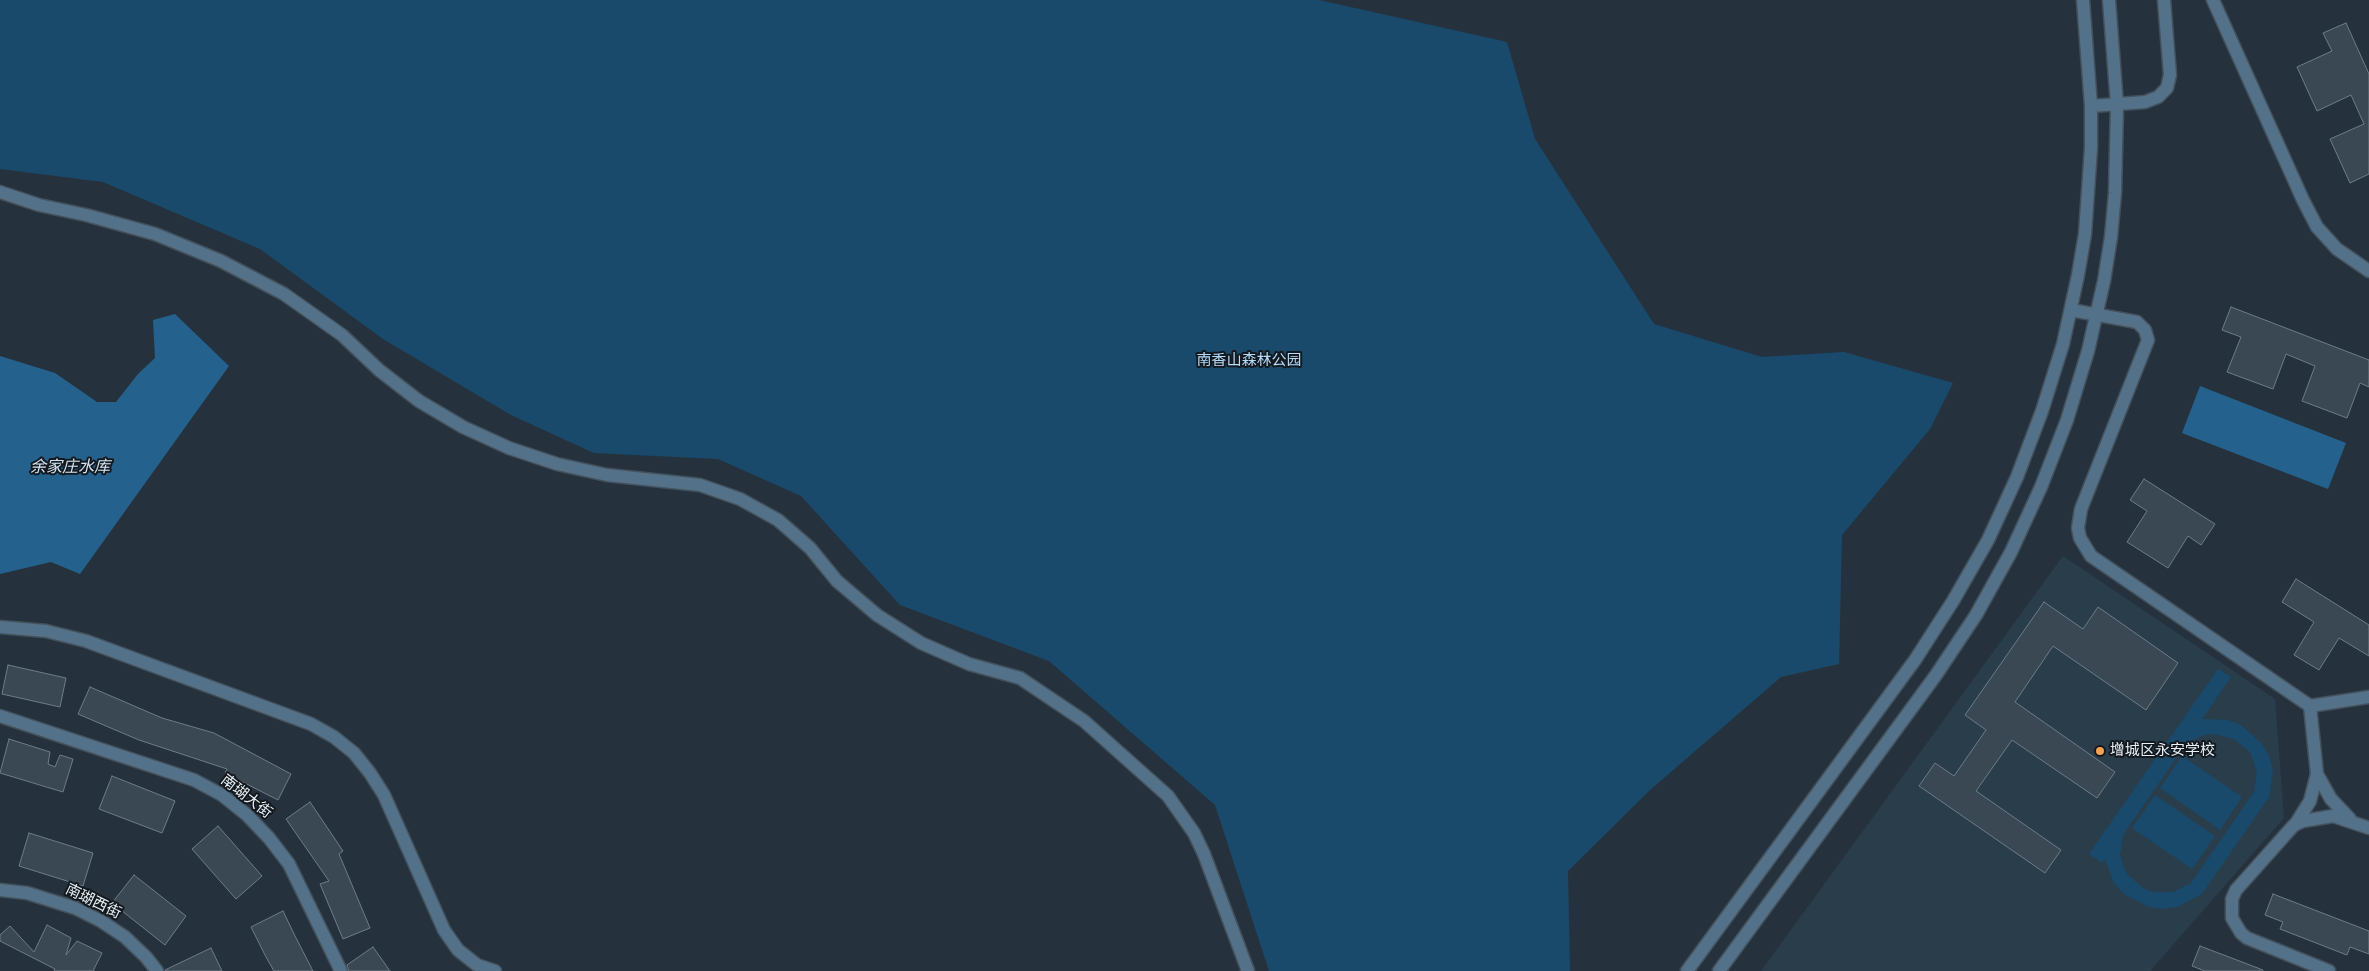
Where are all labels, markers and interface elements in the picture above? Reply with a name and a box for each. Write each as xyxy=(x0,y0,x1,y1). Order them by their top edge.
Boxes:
park label: 南香山森林公园 xyxy=(1197,352,1301,370)
water label: 余家庄水库 xyxy=(30,458,110,478)
place label: 增城区永安学校 xyxy=(2110,742,2215,760)
marker: 增城区永安学校 xyxy=(2094,745,2106,757)
street label: 南瑚大街 xyxy=(217,771,275,823)
street label: 南瑚西街 xyxy=(62,881,124,923)

